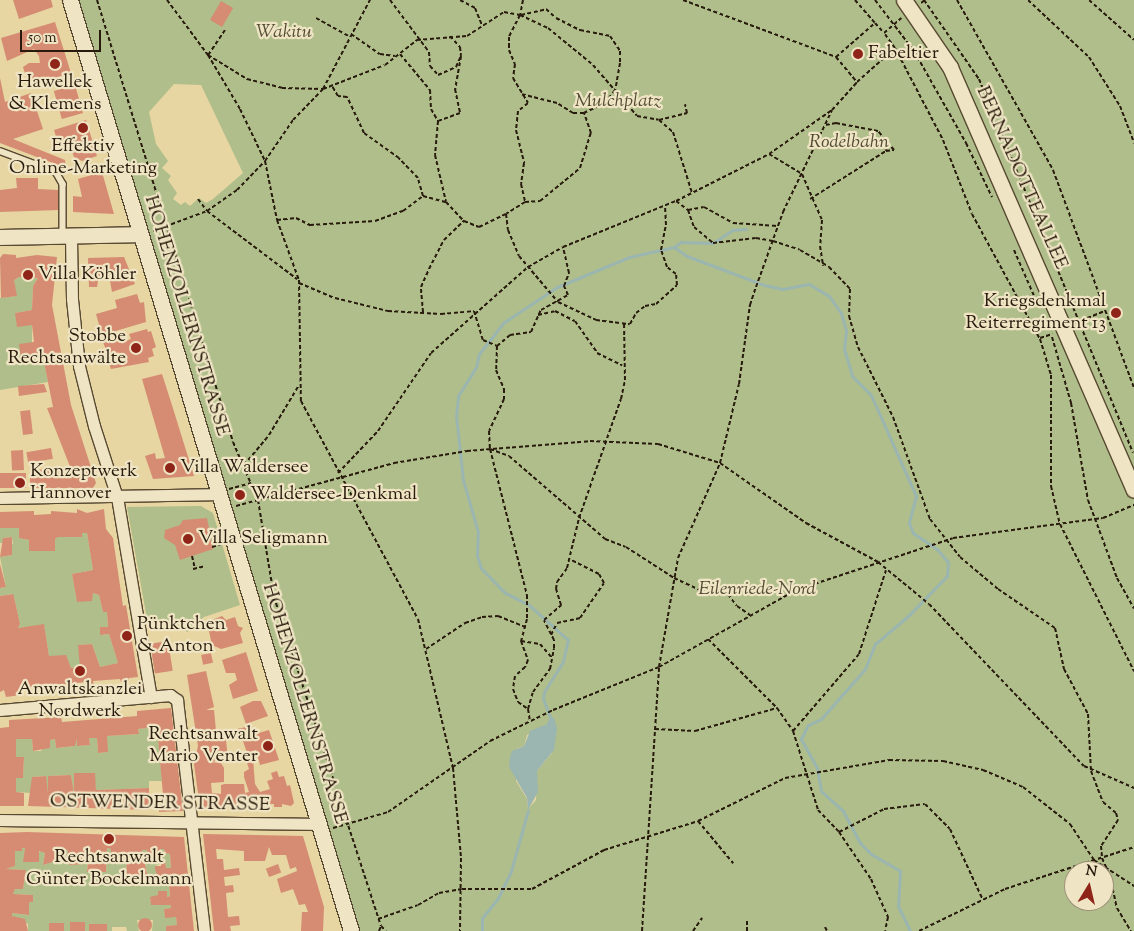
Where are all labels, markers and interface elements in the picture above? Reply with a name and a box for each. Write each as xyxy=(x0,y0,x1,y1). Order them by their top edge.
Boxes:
scale bar xyxy=(22,20,104,52)
park label: Wakitu xyxy=(256,22,312,44)
text: 50 m xyxy=(28,28,57,49)
place label: Fabeltier xyxy=(868,43,939,65)
marker: Fabeltier xyxy=(852,48,864,60)
marker: Hawellek & Klemens xyxy=(49,58,61,70)
place label: Hawellek & Klemens xyxy=(9,72,101,116)
street label: BERNADOTTEALLEE xyxy=(970,83,1072,273)
park label: Mulchplatz xyxy=(575,91,661,113)
marker: Effektiv Online-Marketing xyxy=(77,122,89,134)
park label: Rodelbahn xyxy=(809,132,889,154)
place label: Effektiv Online-Marketing xyxy=(9,136,157,180)
street label: HOHENZOLLERNSTRASSE xyxy=(138,193,234,439)
place label: Villa Köhler xyxy=(38,264,136,286)
marker: Villa Köhler xyxy=(22,269,34,281)
place label: Kriegsdenkmal Reiterregiment 13 xyxy=(966,291,1106,335)
marker: Kriegsdenkmal Reiterregiment 13 xyxy=(1110,307,1122,319)
place label: Stobbe Rechtsanwälte xyxy=(8,326,126,370)
marker: Stobbe Rechtsanwälte xyxy=(130,342,142,354)
place label: Villa Waldersee xyxy=(180,457,309,479)
place label: Konzeptwerk Hannover xyxy=(30,461,137,505)
marker: Villa Waldersee xyxy=(164,462,176,474)
marker: Konzeptwerk Hannover xyxy=(14,477,26,489)
place label: Waldersee-Denkmal xyxy=(250,484,417,506)
marker: Waldersee-Denkmal xyxy=(234,489,246,501)
place label: Villa Seligmann xyxy=(198,528,328,550)
marker: Villa Seligmann xyxy=(182,533,194,545)
park label: Eilenriede-Nord xyxy=(698,579,816,601)
street label: HOHENZOLLERNSTRASSE xyxy=(256,581,352,827)
place label: Pünktchen & Anton xyxy=(137,614,226,658)
marker: Pünktchen & Anton xyxy=(121,630,133,642)
marker: Anwaltskanzlei Nordwerk xyxy=(74,665,86,677)
place label: Anwaltskanzlei Nordwerk xyxy=(17,679,143,723)
place label: Rechtsanwalt Mario Venter xyxy=(149,724,258,768)
marker: Rechtsanwalt Mario Venter xyxy=(262,740,274,752)
street label: OSTWENDER STRASSE xyxy=(50,791,270,817)
marker: Rechtsanwalt Günter Bockelmann xyxy=(103,833,115,845)
place label: Rechtsanwalt Günter Bockelmann xyxy=(26,847,192,891)
north arrow xyxy=(1064,861,1114,911)
text: N xyxy=(1084,861,1098,883)

